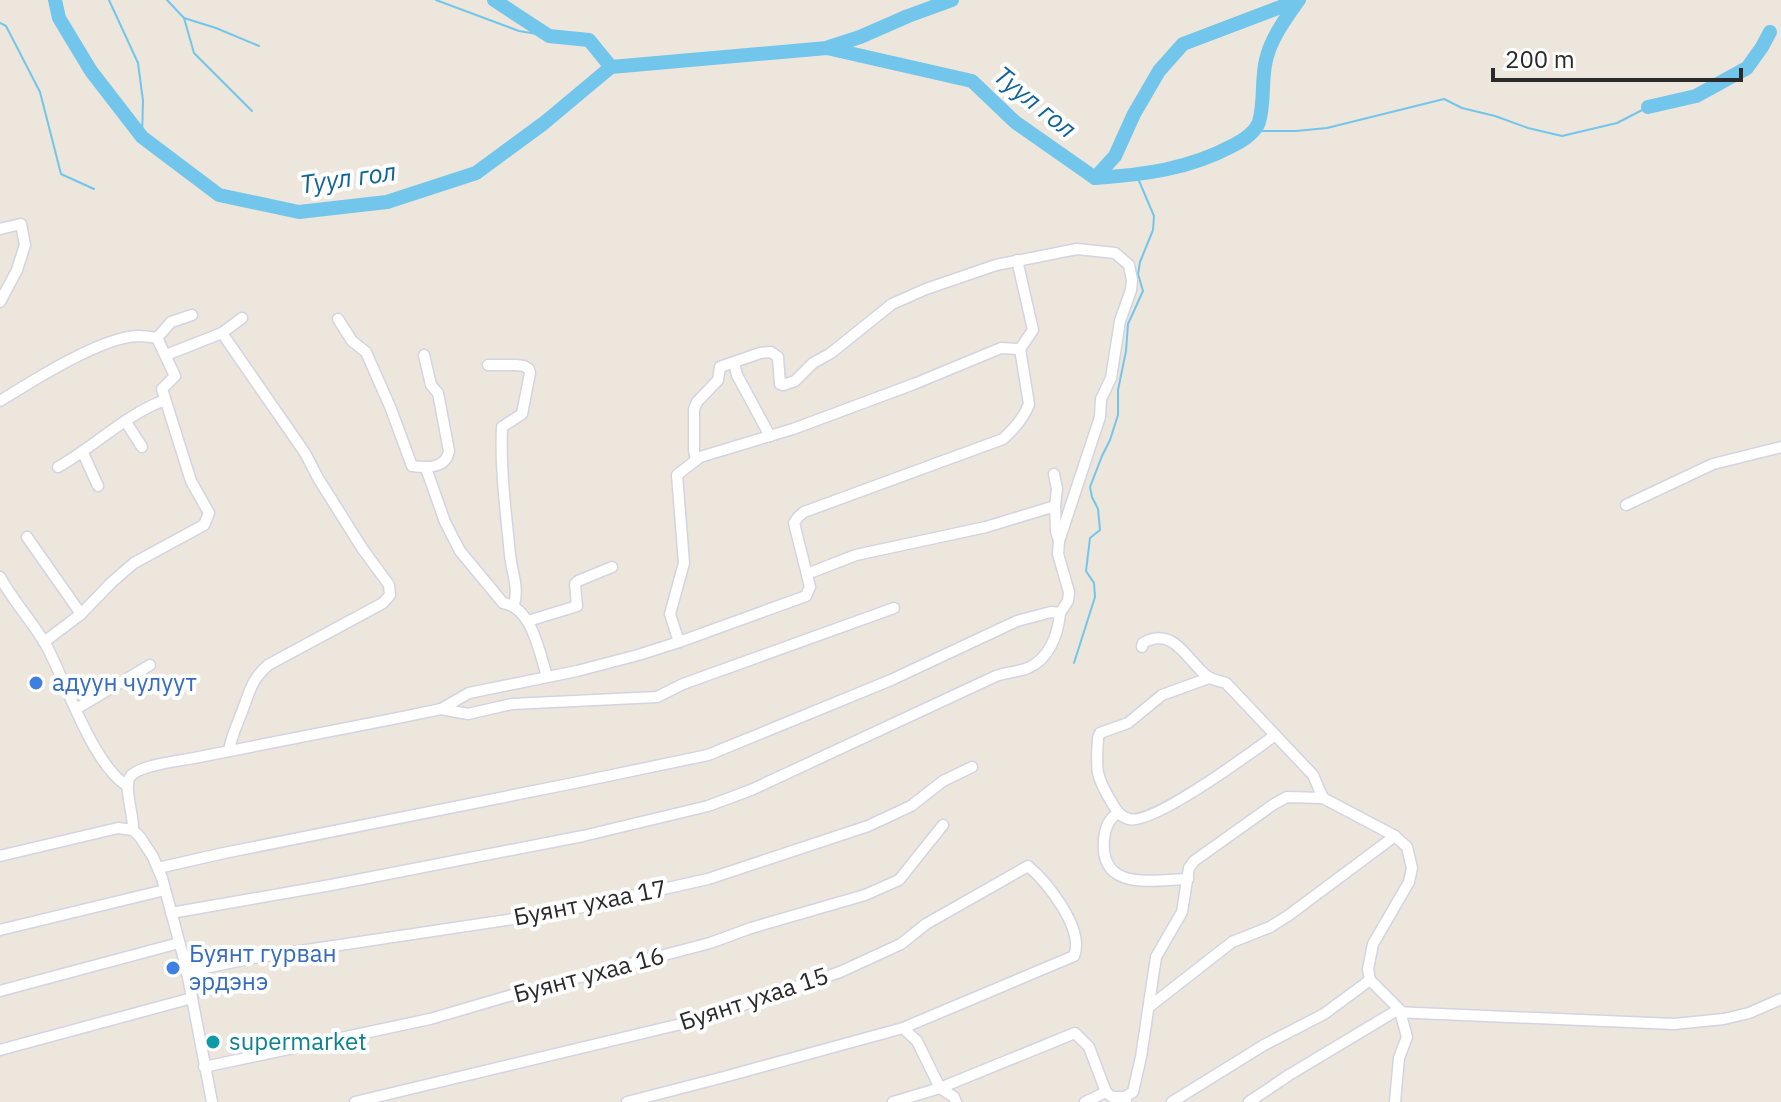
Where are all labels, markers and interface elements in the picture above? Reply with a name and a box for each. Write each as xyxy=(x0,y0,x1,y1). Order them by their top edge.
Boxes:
scale bar xyxy=(1493,32,1741,82)
text: 200 m xyxy=(1505,43,1575,75)
water label: Туул гол xyxy=(987,57,1084,145)
water label: Туул гол xyxy=(297,153,398,201)
place label: адуун чулуут xyxy=(52,666,197,698)
marker: адуун чулуут xyxy=(27,674,45,692)
street label: Буянт ухаа 17 xyxy=(511,872,669,933)
place label: Буянт гурван эрдэнэ xyxy=(189,937,337,997)
street label: Буянт ухаа 16 xyxy=(510,939,668,1010)
marker: Буянт гурван эрдэнэ xyxy=(164,959,182,977)
street label: Буянт ухаа 15 xyxy=(675,959,832,1037)
place label: supermarket xyxy=(229,1025,367,1057)
marker: supermarket xyxy=(204,1033,222,1051)

